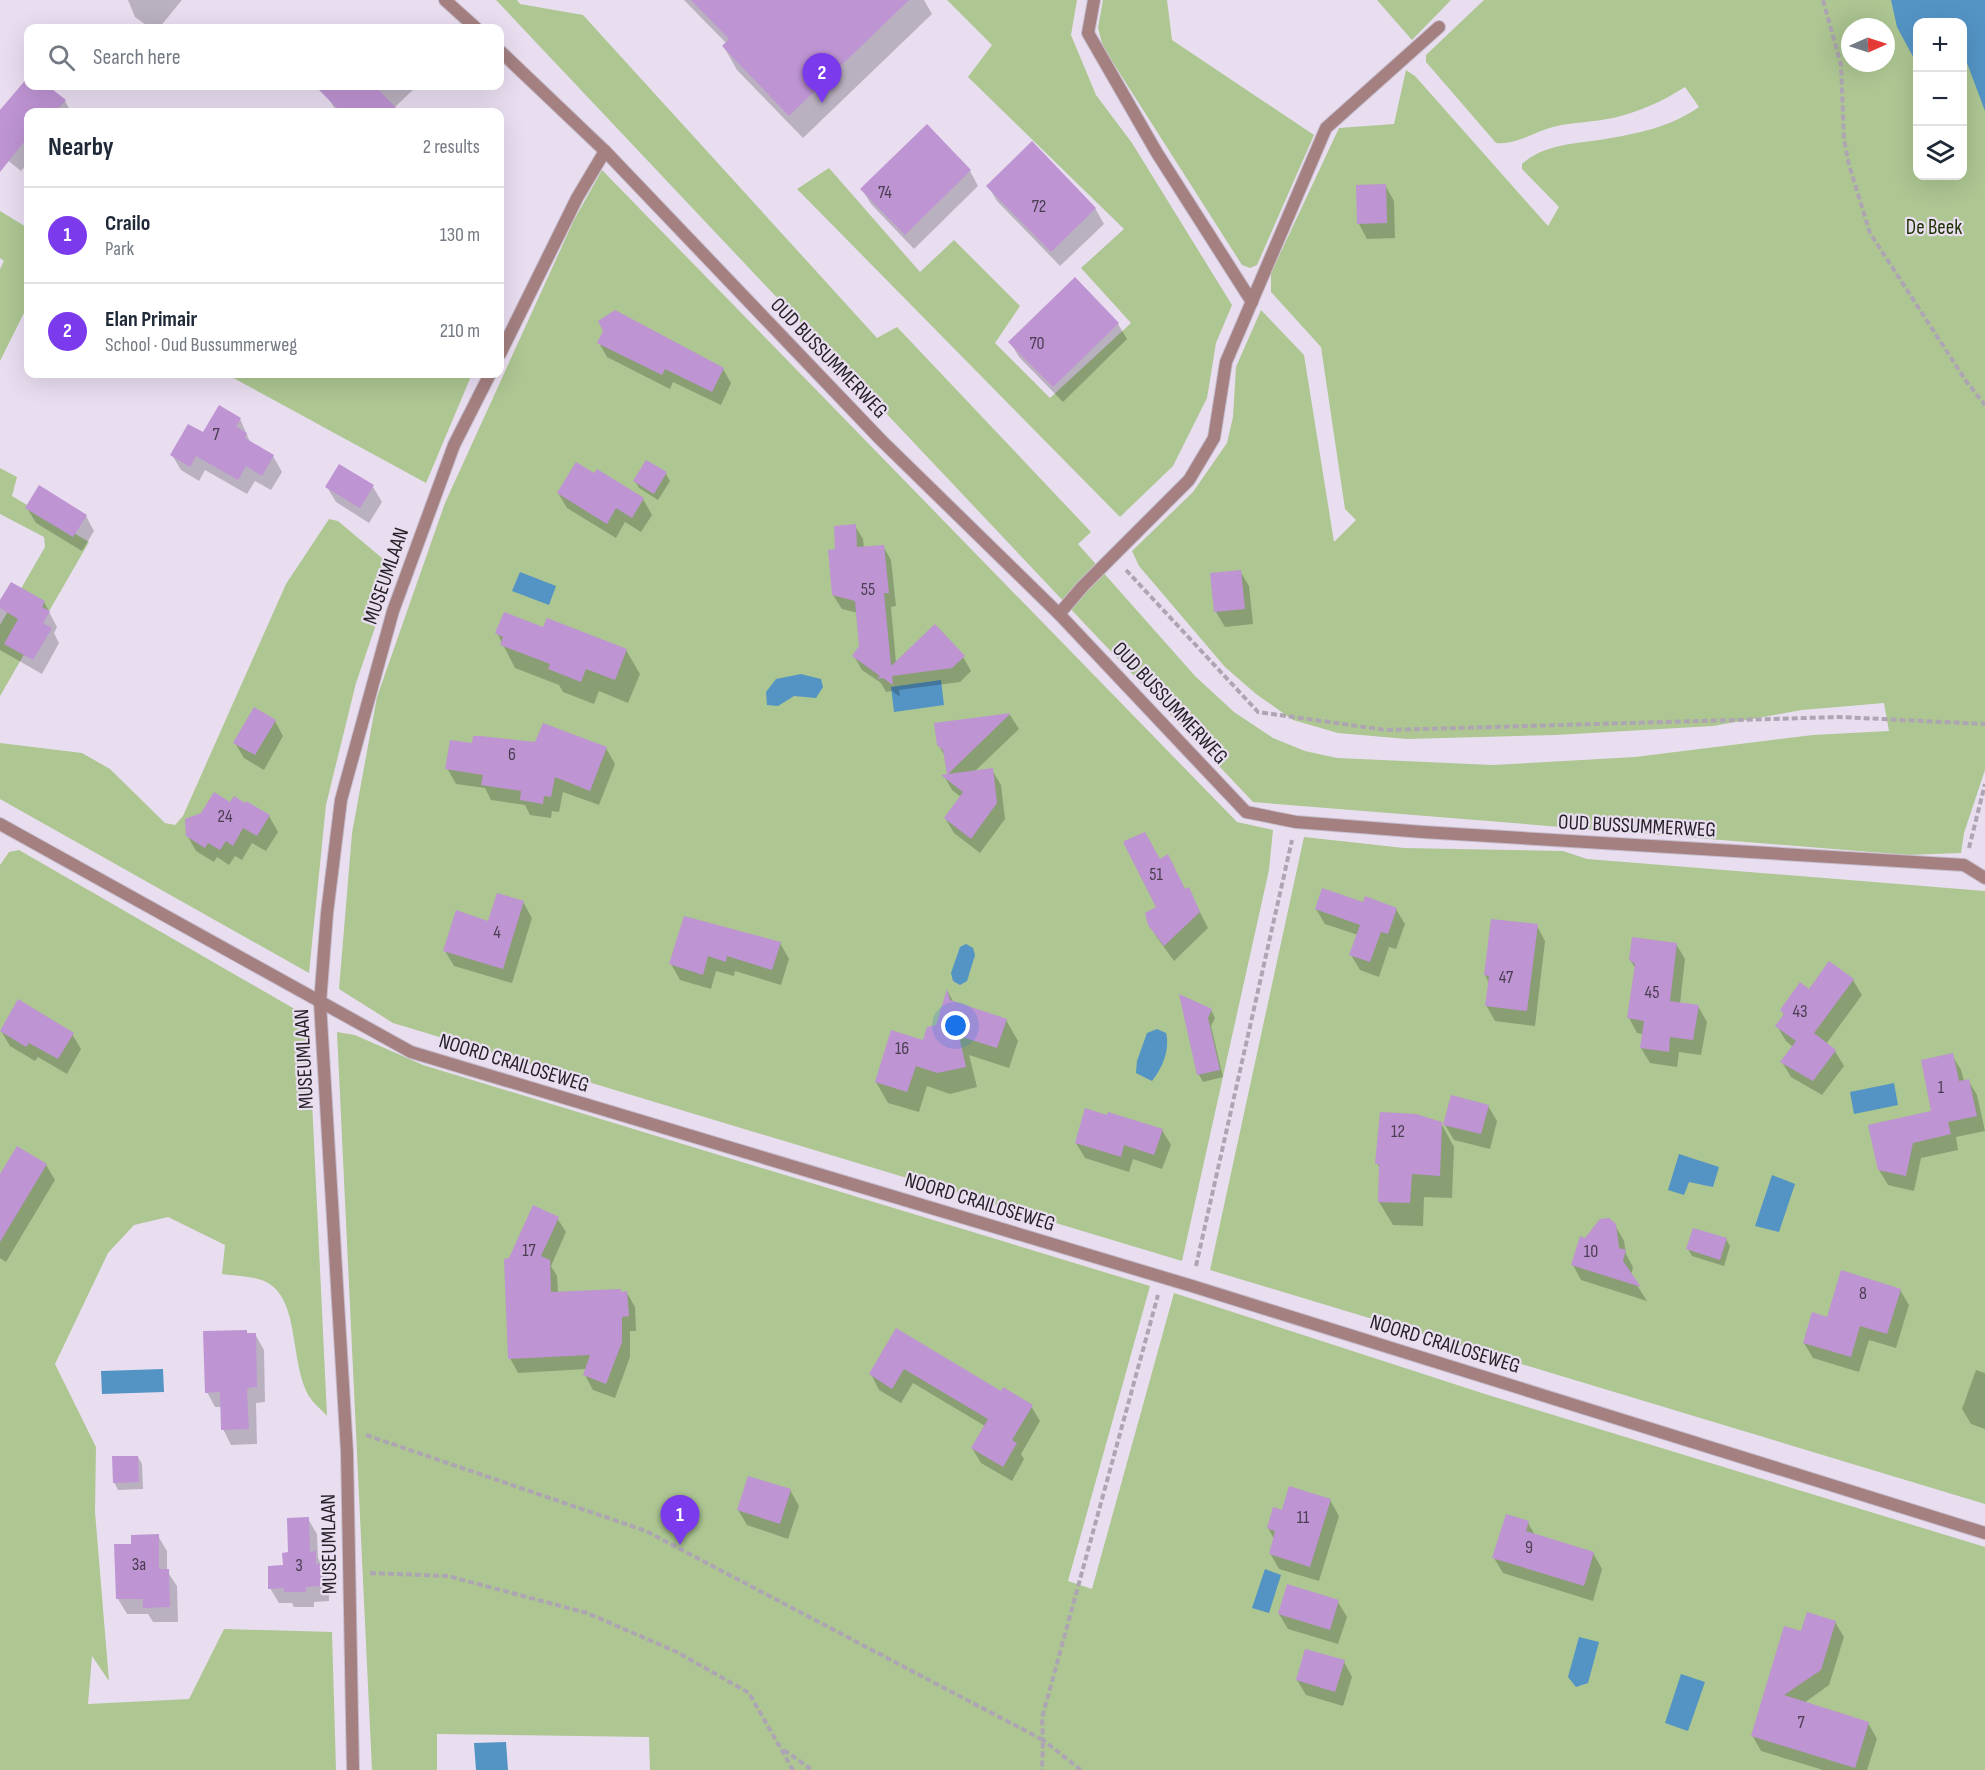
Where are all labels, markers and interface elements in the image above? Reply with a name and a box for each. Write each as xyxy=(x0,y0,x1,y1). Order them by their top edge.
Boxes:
north arrow xyxy=(1841,18,1895,72)
map controls xyxy=(1913,18,1967,180)
button: + xyxy=(1913,18,1967,72)
search box xyxy=(24,24,504,90)
icon: search xyxy=(45,41,78,74)
text: Search here xyxy=(93,44,180,71)
pin: 2 xyxy=(802,54,842,103)
button: − xyxy=(1913,72,1967,126)
button: layers xyxy=(1913,126,1967,180)
text: Nearby xyxy=(48,132,114,163)
text: 2 results xyxy=(423,135,480,159)
house number: 74 xyxy=(878,182,892,203)
house number: 72 xyxy=(1032,196,1046,217)
text: Crailo xyxy=(105,210,150,237)
park label: De Beek xyxy=(1906,215,1962,240)
text: 1 xyxy=(64,223,71,247)
text: 130 m xyxy=(440,223,480,247)
text: Park xyxy=(105,237,134,261)
street label: OUD BUSSUMMERWEG xyxy=(765,293,893,423)
text: Elan Primair xyxy=(105,306,197,333)
text: 2 xyxy=(63,319,72,343)
text: 210 m xyxy=(440,319,480,343)
text: School · Oud Bussummerweg xyxy=(105,333,297,357)
house number: 70 xyxy=(1029,333,1045,354)
house number: 7 xyxy=(212,424,220,445)
street label: MUSEUMLAAN xyxy=(358,524,414,628)
house number: 55 xyxy=(861,579,875,600)
street label: OUD BUSSUMMERWEG xyxy=(1107,637,1233,769)
house number: 6 xyxy=(508,744,516,765)
house number: 24 xyxy=(218,806,233,827)
street label: OUD BUSSUMMERWEG xyxy=(1558,809,1716,843)
house number: 51 xyxy=(1149,864,1163,885)
house number: 4 xyxy=(493,922,501,943)
house number: 47 xyxy=(1499,967,1514,988)
house number: 45 xyxy=(1645,982,1659,1003)
house number: 43 xyxy=(1792,1001,1808,1022)
street label: MUSEUMLAAN xyxy=(289,1008,319,1110)
your location xyxy=(941,1011,970,1040)
street label: NOORD CRAILOSEWEG xyxy=(436,1028,592,1098)
house number: 16 xyxy=(895,1038,909,1059)
house number: 1 xyxy=(1938,1077,1945,1098)
house number: 12 xyxy=(1391,1121,1405,1142)
street label: NOORD CRAILOSEWEG xyxy=(902,1167,1058,1237)
house number: 17 xyxy=(522,1240,537,1261)
house number: 10 xyxy=(1584,1241,1598,1262)
house number: 8 xyxy=(1859,1283,1867,1304)
street label: NOORD CRAILOSEWEG xyxy=(1367,1309,1523,1379)
street label: MUSEUMLAAN xyxy=(316,1494,342,1594)
pin: 1 xyxy=(660,1496,700,1545)
house number: 11 xyxy=(1297,1507,1310,1528)
house number: 9 xyxy=(1525,1537,1533,1558)
house number: 3a xyxy=(132,1554,146,1575)
house number: 3 xyxy=(295,1555,303,1576)
house number: 7 xyxy=(1797,1712,1805,1733)

